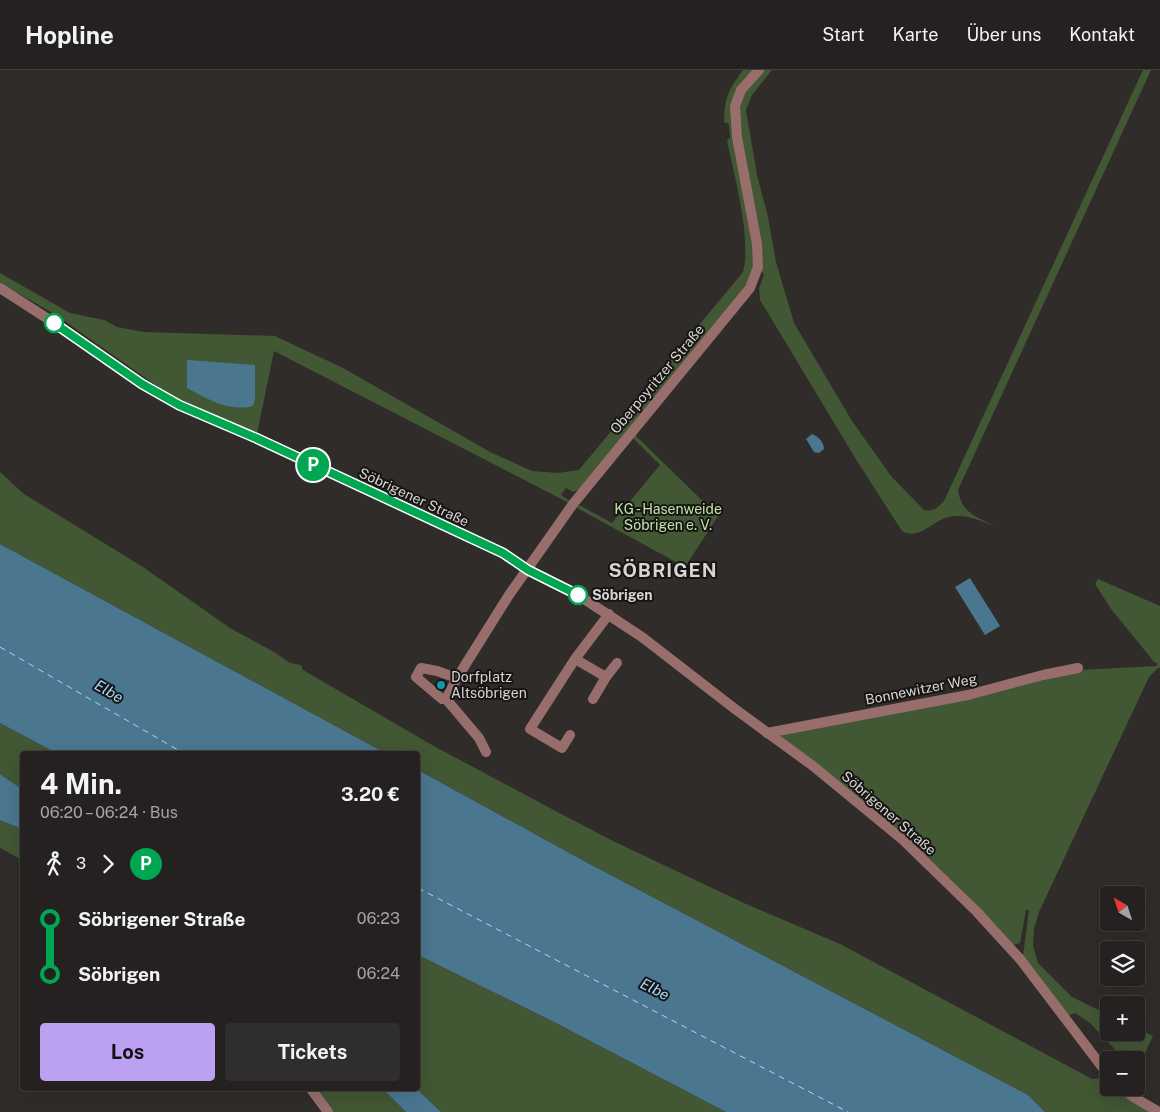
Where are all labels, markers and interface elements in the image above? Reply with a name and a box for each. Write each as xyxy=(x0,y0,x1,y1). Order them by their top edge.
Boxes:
text: Hopline xyxy=(25,21,114,49)
text: Start xyxy=(822,24,865,45)
text: Karte xyxy=(893,24,938,45)
text: Über uns xyxy=(966,24,1041,45)
text: Kontakt xyxy=(1069,24,1135,45)
unlabelled marker xyxy=(44,313,64,333)
street label: Oberpoyritzer Straße xyxy=(607,321,707,437)
line badge: P xyxy=(297,449,329,481)
text: P xyxy=(307,454,319,475)
street label: Söbrigener Straße xyxy=(356,464,472,530)
park label: KG - Hasenweide Söbrigen e. V. xyxy=(614,501,722,533)
district label: SÖBRIGEN xyxy=(608,559,718,581)
marker: Söbrigen xyxy=(568,585,588,605)
place label: Söbrigen xyxy=(592,587,653,603)
place label: Dorfplatz Altsöbrigen xyxy=(451,669,527,701)
street label: Bonnewitzer Weg xyxy=(864,670,979,708)
water label: Elbe xyxy=(92,676,126,706)
marker: Dorfplatz Altsöbrigen xyxy=(435,679,447,691)
text: 4 Min. xyxy=(40,767,122,800)
street label: Söbrigener Straße xyxy=(839,768,939,858)
text: 3.20 € xyxy=(341,783,400,805)
text: 06:20 – 06:24 · Bus xyxy=(40,803,178,822)
icon: walk xyxy=(40,850,68,878)
icon: forward xyxy=(94,850,122,878)
text: P xyxy=(140,853,152,874)
text: 3 xyxy=(76,854,86,873)
north arrow xyxy=(1100,886,1145,931)
map controls xyxy=(1100,886,1145,1096)
text: Söbrigener Straße xyxy=(78,908,245,930)
text: 06:23 xyxy=(357,909,400,928)
button: layers xyxy=(1100,941,1145,986)
text: Söbrigen xyxy=(78,963,160,985)
text: 06:24 xyxy=(357,964,400,983)
water label: Elbe xyxy=(638,975,672,1003)
button: + xyxy=(1100,996,1145,1041)
button: Los xyxy=(40,1023,215,1081)
button: Tickets xyxy=(225,1023,400,1081)
button: − xyxy=(1100,1051,1145,1096)

